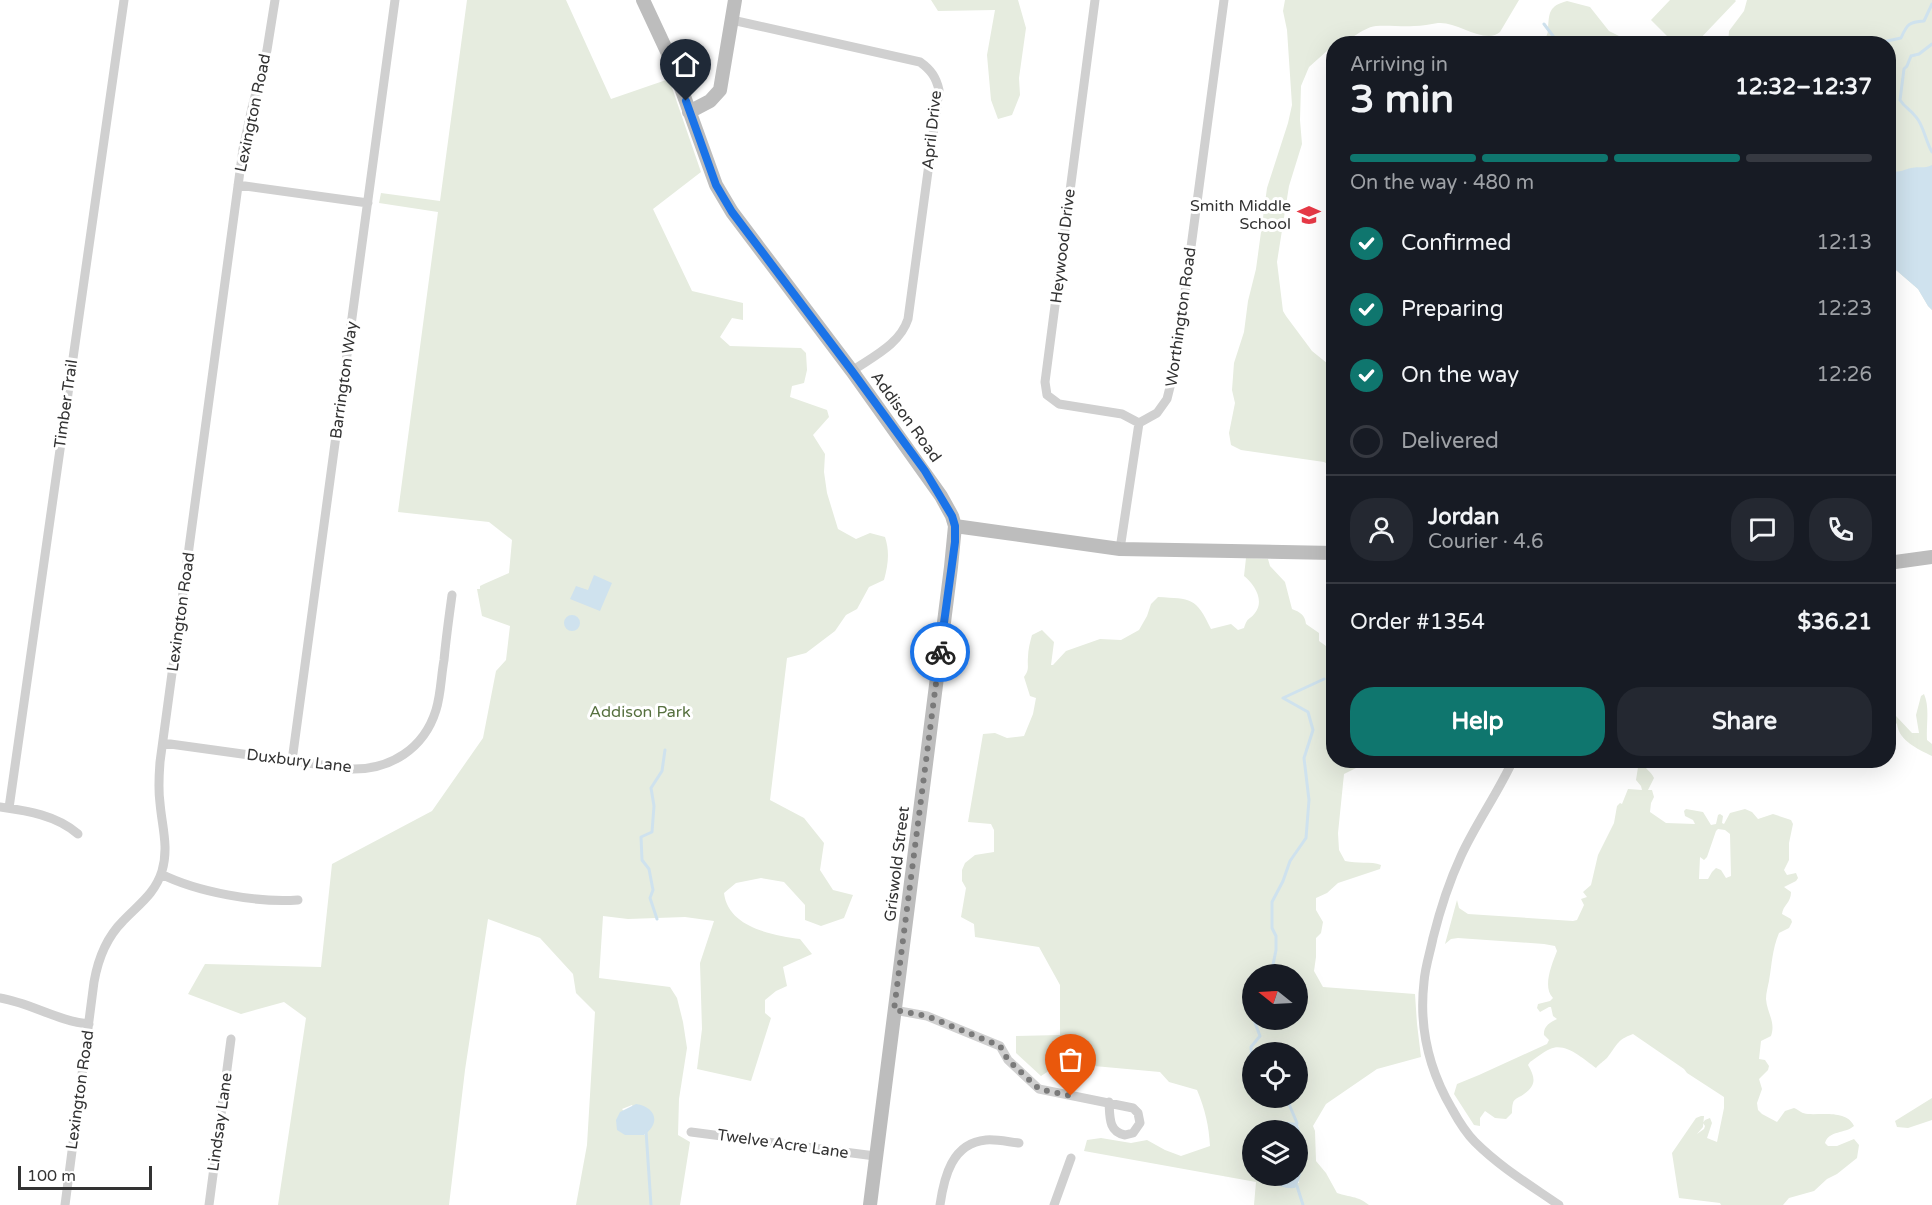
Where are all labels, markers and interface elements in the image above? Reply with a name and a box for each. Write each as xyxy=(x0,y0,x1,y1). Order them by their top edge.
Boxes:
pin xyxy=(660,39,711,101)
icon: home xyxy=(669,48,702,81)
street label: Lexington Road xyxy=(231,52,275,174)
text: Arriving in xyxy=(1350,53,1448,77)
text: 12:32–12:37 xyxy=(1735,74,1872,100)
text: 3 min xyxy=(1350,76,1454,123)
street label: April Drive xyxy=(918,89,946,171)
text: On the way · 480 m xyxy=(1350,171,1534,195)
street label: Heywood Drive xyxy=(1046,188,1080,304)
place label: Smith Middle School xyxy=(1190,196,1291,234)
school or university icon: Smith Middle School xyxy=(1296,202,1322,228)
icon: check xyxy=(1350,227,1383,260)
text: Confirmed xyxy=(1401,230,1511,256)
text: 12:13 xyxy=(1817,231,1872,255)
street label: Worthington Road xyxy=(1161,246,1201,388)
icon: check xyxy=(1350,293,1383,326)
text: Preparing xyxy=(1401,296,1504,322)
text: 12:23 xyxy=(1817,297,1872,321)
street label: Barrington Way xyxy=(326,319,362,440)
street label: Timber Trail xyxy=(50,358,82,450)
icon: check xyxy=(1350,359,1383,392)
text: On the way xyxy=(1401,362,1519,388)
text: 12:26 xyxy=(1817,363,1872,387)
street label: Addison Road xyxy=(866,368,946,466)
text: Delivered xyxy=(1401,428,1499,454)
button: person xyxy=(1350,498,1413,561)
button: chat xyxy=(1731,498,1794,561)
button: phone xyxy=(1809,498,1872,561)
text: Jordan xyxy=(1428,504,1499,530)
text: Courier · 4.6 xyxy=(1428,530,1543,554)
street label: Lexington Road xyxy=(163,551,199,673)
text: Order #1354 xyxy=(1350,609,1485,635)
text: $36.21 xyxy=(1797,609,1872,635)
courier xyxy=(910,622,970,682)
icon: bike xyxy=(924,636,957,669)
button: Help xyxy=(1350,687,1605,756)
button: Share xyxy=(1617,687,1872,756)
park label: Addison Park xyxy=(589,702,691,722)
street label: Duxbury Lane xyxy=(245,745,353,777)
street label: Griswold Street xyxy=(880,805,914,923)
north arrow xyxy=(1242,964,1308,1030)
map controls xyxy=(1242,964,1308,1186)
street label: Lexington Road xyxy=(62,1029,98,1151)
pin xyxy=(1045,1034,1096,1096)
button: locate xyxy=(1242,1042,1308,1108)
icon: bag xyxy=(1054,1043,1087,1076)
street label: Lindsay Lane xyxy=(203,1071,237,1173)
button: layers xyxy=(1242,1120,1308,1186)
street label: Twelve Acre Lane xyxy=(716,1125,850,1163)
scale bar xyxy=(18,1163,152,1190)
text: 100 m xyxy=(27,1166,76,1186)

